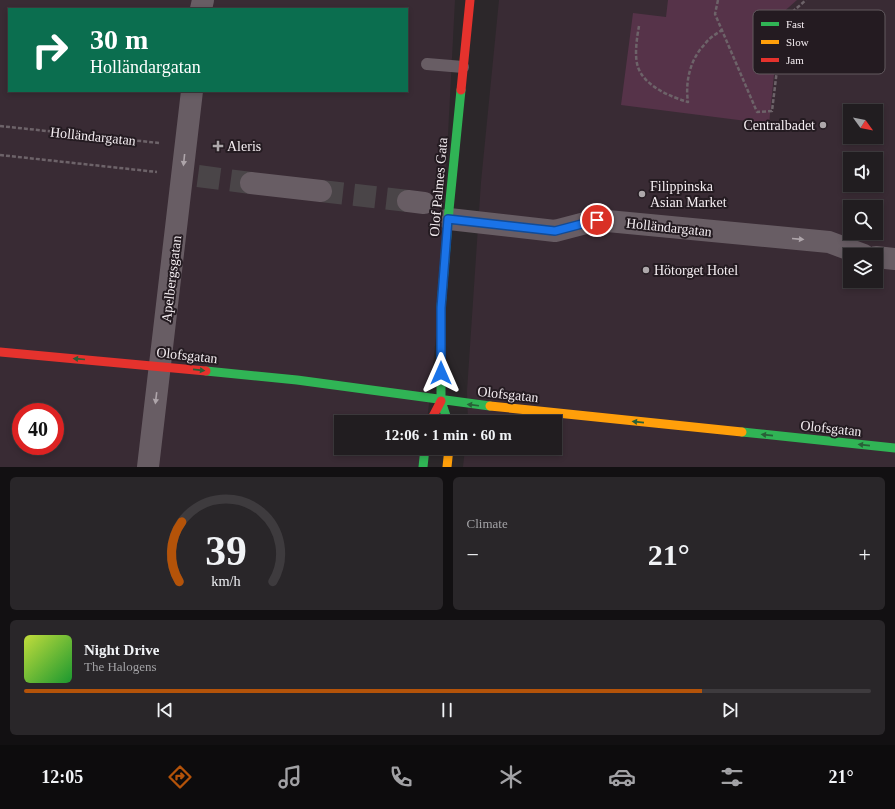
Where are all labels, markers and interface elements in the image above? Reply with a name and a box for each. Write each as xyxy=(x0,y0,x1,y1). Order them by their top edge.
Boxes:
legend xyxy=(753,10,885,74)
text: Fast xyxy=(786,18,804,30)
icon: right xyxy=(24,24,76,76)
text: 30 m xyxy=(90,24,148,55)
text: Slow xyxy=(786,36,809,48)
text: Jam xyxy=(786,54,804,66)
text: Holländargatan xyxy=(90,57,201,77)
north arrow xyxy=(843,104,883,144)
map controls xyxy=(843,104,883,288)
place label: Centralbadet xyxy=(743,118,815,133)
marker: Centralbadet xyxy=(818,120,828,130)
street label: Holländargatan xyxy=(49,125,137,148)
street label: Olof Palmes Gata xyxy=(427,136,450,237)
place label: Aleris xyxy=(227,139,261,154)
marker: Aleris xyxy=(212,140,224,152)
button: sound xyxy=(843,152,883,192)
one-way arrow xyxy=(181,154,188,166)
place label: Filippinska Asian Market xyxy=(650,179,727,210)
marker: Filippinska Asian Market xyxy=(637,189,647,199)
button: search xyxy=(843,200,883,240)
pin xyxy=(580,203,614,237)
icon: arrive xyxy=(586,209,608,231)
street label: Holländargatan xyxy=(625,216,713,239)
street label: Apelbergsgatan xyxy=(159,235,184,323)
one-way arrow xyxy=(792,236,804,243)
button: layers xyxy=(843,248,883,288)
place label: Hötorget Hotel xyxy=(654,263,738,278)
marker: Hötorget Hotel xyxy=(641,265,651,275)
street label: Olofsgatan xyxy=(156,345,218,366)
position arrow xyxy=(420,352,462,394)
one-way arrow xyxy=(73,355,85,362)
one-way arrow xyxy=(193,367,205,373)
street label: Olofsgatan xyxy=(477,384,539,405)
one-way arrow xyxy=(153,392,159,404)
one-way arrow xyxy=(467,402,479,408)
speed limit sign: 40 xyxy=(12,403,64,455)
one-way arrow xyxy=(631,418,644,425)
street label: Olofsgatan xyxy=(800,418,862,439)
text: 12:06 · 1 min · 60 m xyxy=(384,427,512,443)
one-way arrow xyxy=(761,432,773,438)
one-way arrow xyxy=(858,442,870,448)
text: Climate xyxy=(467,516,508,531)
text: 39 xyxy=(205,527,247,573)
text: 21° xyxy=(648,538,690,571)
text: − xyxy=(467,542,479,567)
text: + xyxy=(859,542,871,567)
text: km/h xyxy=(212,572,241,588)
text: Night Drive xyxy=(84,642,159,658)
text: The Halogens xyxy=(84,659,157,674)
icon: previous xyxy=(154,699,176,721)
icon: pause xyxy=(436,699,458,721)
icon: next xyxy=(719,699,741,721)
icon: directions xyxy=(166,763,194,791)
icon: music xyxy=(276,763,304,791)
icon: phone xyxy=(387,763,415,791)
icon: climate xyxy=(497,763,525,791)
icon: car xyxy=(608,763,636,791)
icon: filters xyxy=(718,763,746,791)
text: 12:05 xyxy=(41,767,83,787)
text: 21° xyxy=(829,767,854,787)

